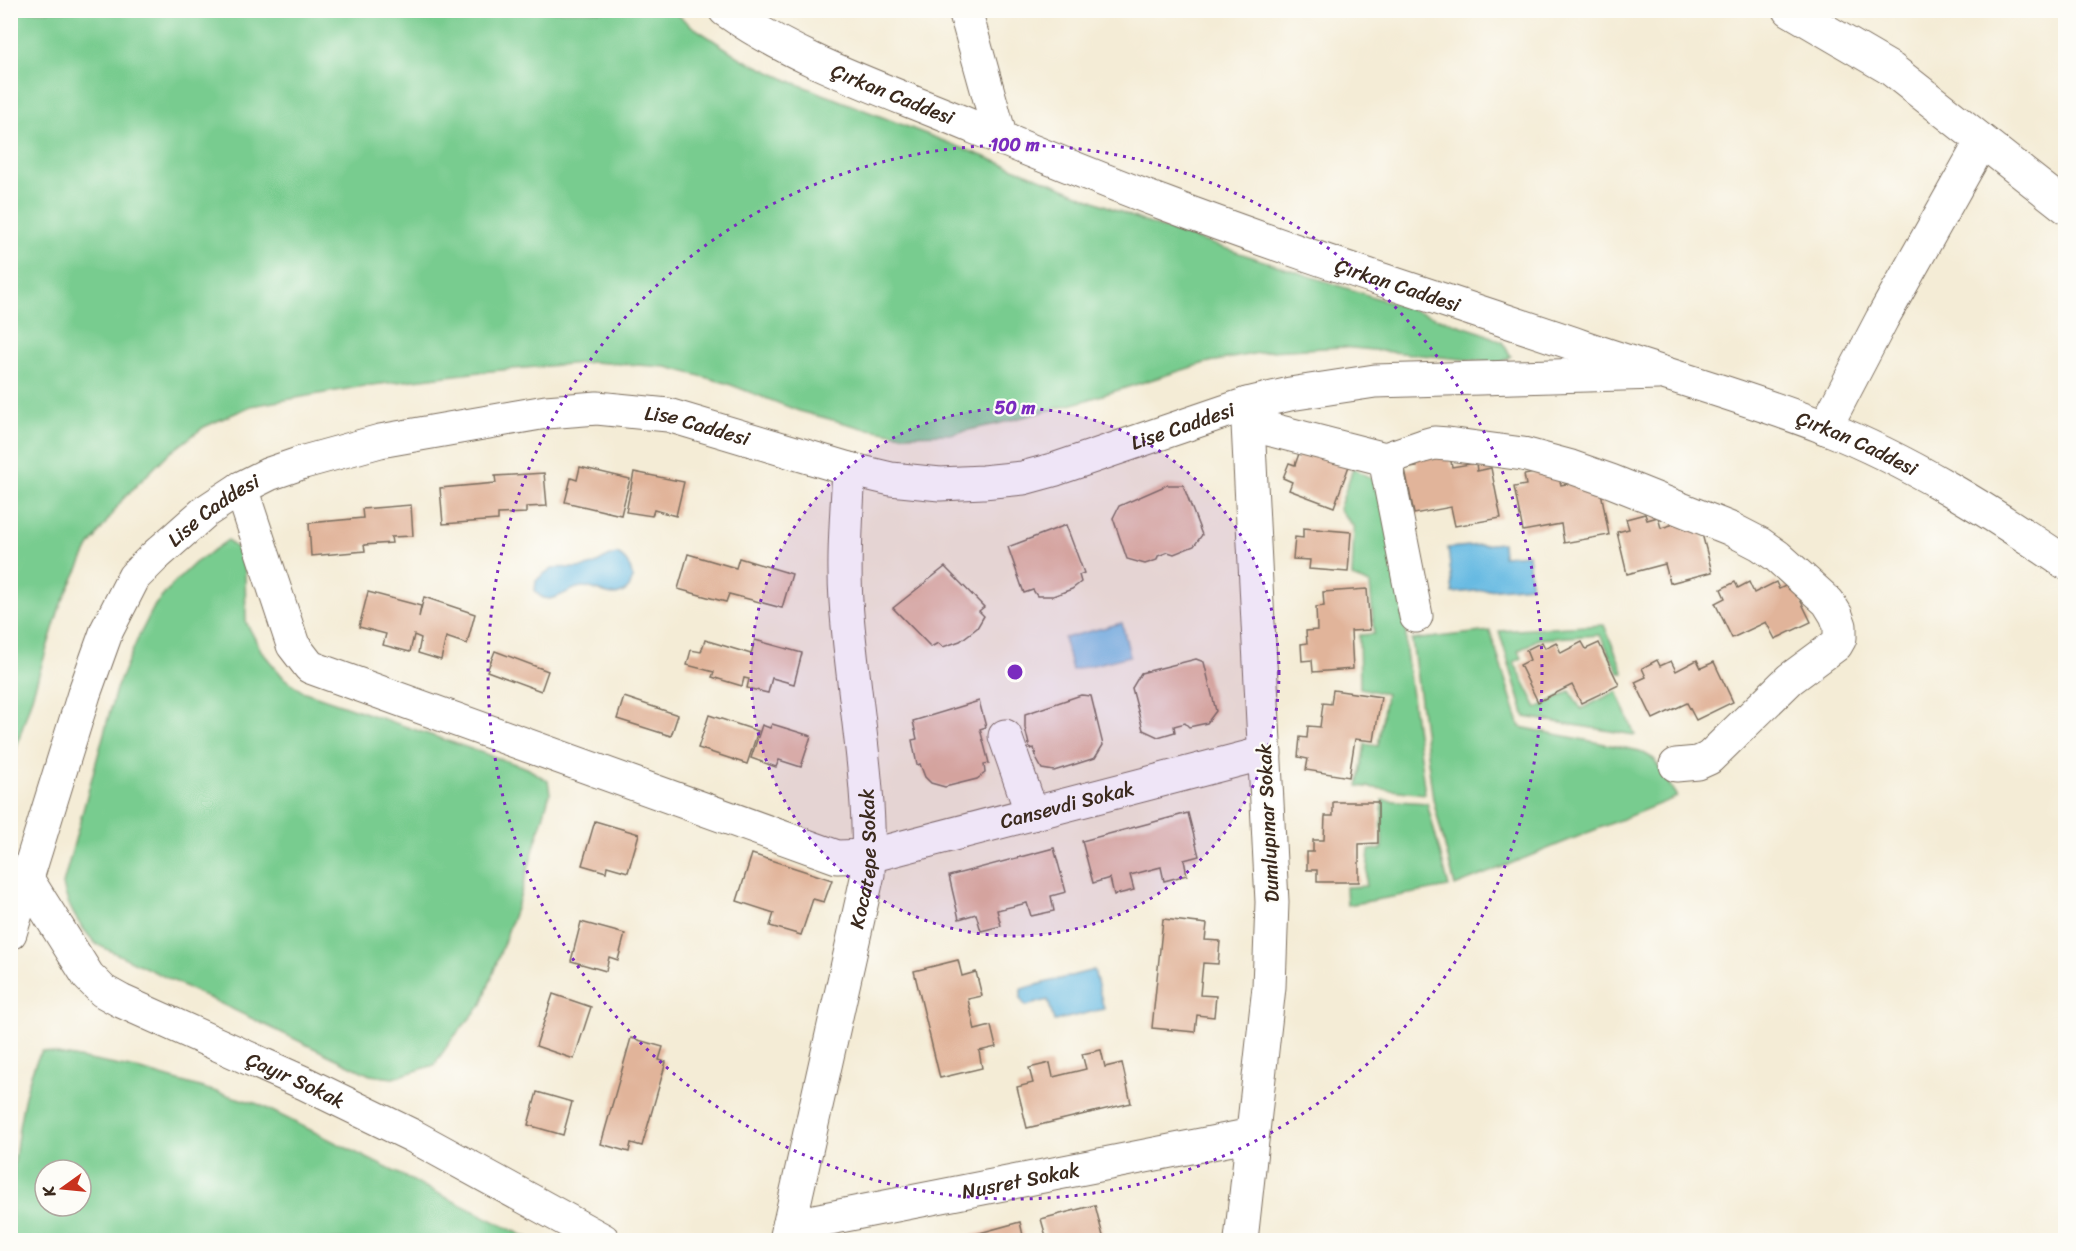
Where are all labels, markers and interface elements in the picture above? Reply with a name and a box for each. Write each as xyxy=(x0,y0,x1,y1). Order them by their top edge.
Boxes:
street label: Çırkan Caddesi xyxy=(826,53,961,135)
text: 100 m xyxy=(991,129,1040,161)
street label: Çırkan Caddesi xyxy=(1330,248,1466,322)
street label: Lise Caddesi xyxy=(1126,391,1241,460)
text: 50 m xyxy=(995,392,1036,424)
street label: Lise Caddesi xyxy=(643,395,755,456)
street label: Çırkan Caddesi xyxy=(1791,401,1925,486)
street label: Lise Caddesi xyxy=(159,463,267,556)
centre of rings xyxy=(1005,662,1025,682)
street label: Dumlupınar Sokak xyxy=(1246,742,1290,903)
street label: Cansevdi Sokak xyxy=(996,770,1138,839)
street label: Kocatepe Sokak xyxy=(839,787,886,932)
street label: Çayır Sokak xyxy=(240,1042,351,1118)
street label: Nusret Sokak xyxy=(959,1152,1083,1209)
north arrow xyxy=(33,1158,93,1218)
text: K xyxy=(33,1182,65,1201)

